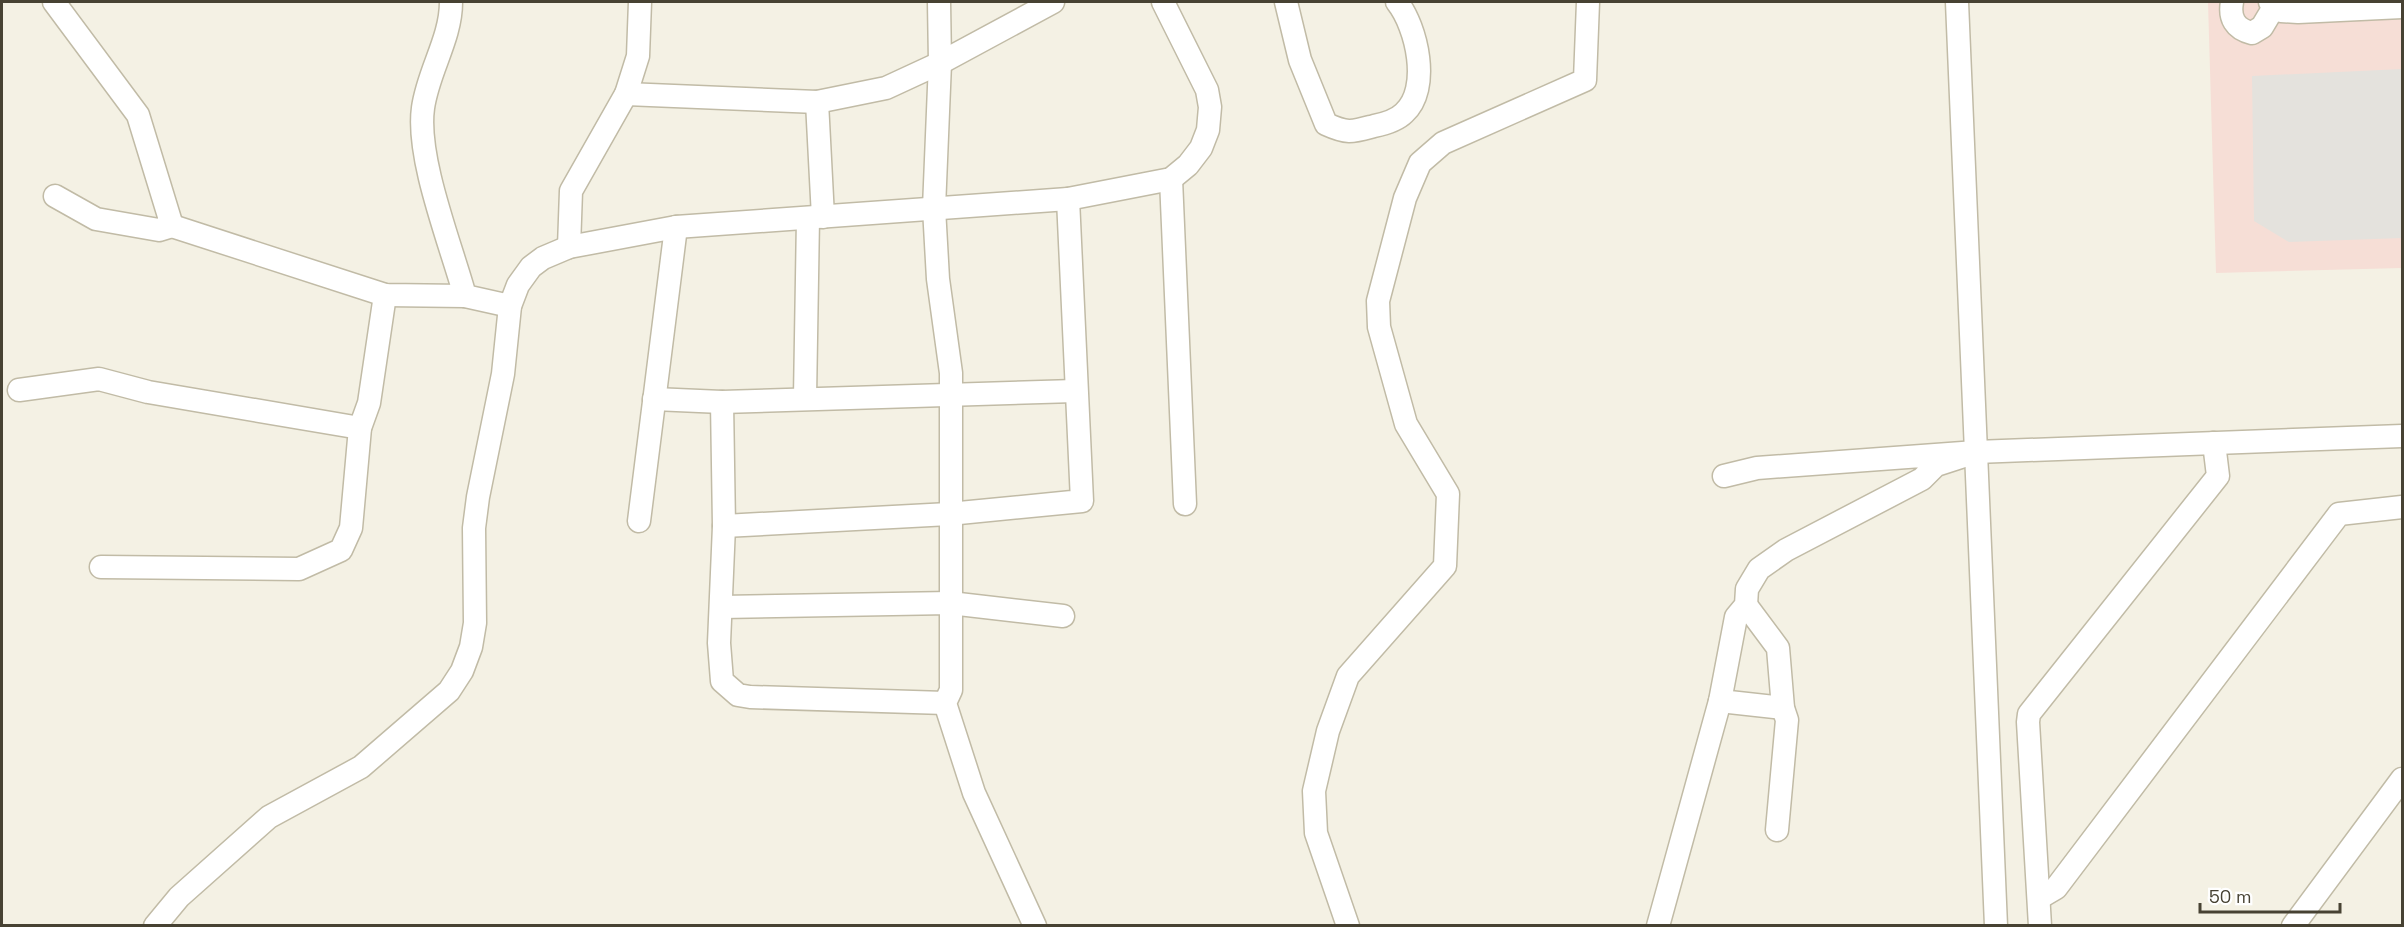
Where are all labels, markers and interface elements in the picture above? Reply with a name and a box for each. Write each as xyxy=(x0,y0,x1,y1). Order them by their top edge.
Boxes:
scale bar xyxy=(2200,876,2340,914)
text: 50 m xyxy=(2209,885,2251,908)

